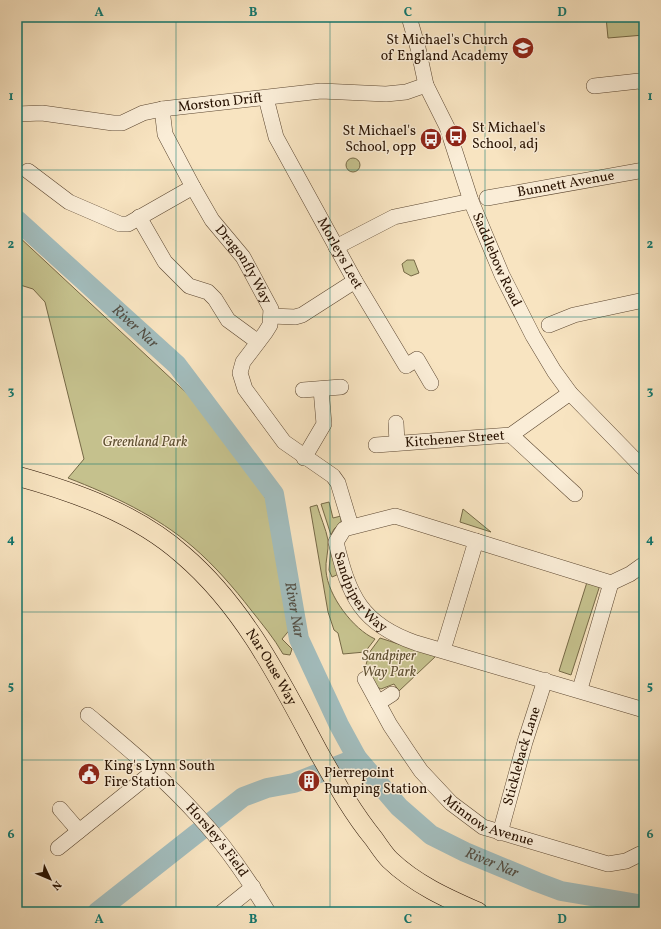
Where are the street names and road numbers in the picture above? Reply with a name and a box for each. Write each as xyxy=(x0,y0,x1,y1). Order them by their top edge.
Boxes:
street label: Morston Drift xyxy=(177,88,264,117)
street label: Bunnett Avenue xyxy=(516,166,616,202)
street label: Saddlebow Road xyxy=(467,210,526,310)
street label: Morleys Leet xyxy=(312,214,367,293)
street label: Dragonfly Way xyxy=(211,221,276,308)
street label: Kitchener Street xyxy=(404,426,505,452)
street label: Sandpiper Way xyxy=(329,550,391,637)
street label: Nar Ouse Way xyxy=(241,625,302,709)
street label: Stickleback Lane xyxy=(499,704,545,808)
street label: Minnow Avenue xyxy=(439,791,536,851)
street label: Horsley's Field xyxy=(181,799,253,881)

